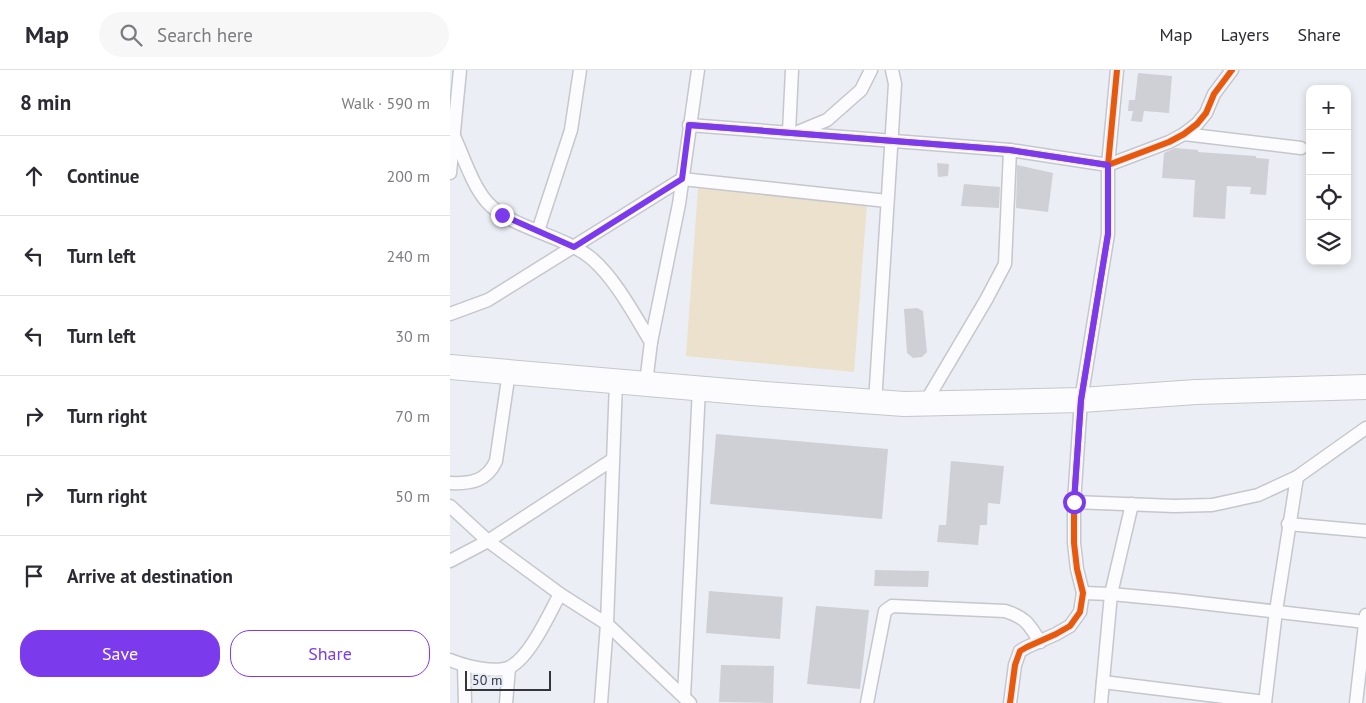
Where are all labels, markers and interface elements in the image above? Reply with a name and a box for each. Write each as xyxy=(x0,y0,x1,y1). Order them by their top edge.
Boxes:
search box xyxy=(99,12,449,57)
text: Map xyxy=(25,19,69,50)
icon: search xyxy=(117,21,145,49)
text: Search here xyxy=(157,23,253,47)
text: Map xyxy=(1160,23,1192,46)
text: Layers xyxy=(1220,23,1269,46)
text: Share xyxy=(1297,23,1341,46)
map controls xyxy=(1306,85,1351,265)
button: + xyxy=(1306,85,1351,130)
text: 8 min xyxy=(20,89,71,116)
text: Walk · 590 m xyxy=(341,93,430,113)
button: − xyxy=(1306,130,1351,175)
icon: ahead xyxy=(20,162,48,190)
text: Continue xyxy=(67,164,139,188)
text: 200 m xyxy=(387,166,430,186)
button: locate xyxy=(1306,175,1351,220)
route end xyxy=(491,204,514,227)
button: layers xyxy=(1306,220,1351,265)
icon: left xyxy=(20,242,48,270)
text: Turn left xyxy=(67,244,136,268)
text: 240 m xyxy=(387,246,430,266)
icon: left xyxy=(20,322,48,350)
text: Turn left xyxy=(67,324,136,348)
text: 30 m xyxy=(395,326,430,346)
icon: right xyxy=(20,402,48,430)
text: Turn right xyxy=(67,404,147,428)
text: 70 m xyxy=(395,406,430,426)
icon: right xyxy=(20,482,48,510)
text: Turn right xyxy=(67,484,147,508)
text: 50 m xyxy=(395,486,430,506)
route start xyxy=(1063,491,1086,514)
icon: arrive xyxy=(20,562,48,590)
text: Arrive at destination xyxy=(67,564,233,588)
button: Save xyxy=(20,630,220,677)
button: Share xyxy=(230,630,430,677)
scale bar xyxy=(465,668,551,691)
text: 50 m xyxy=(472,671,502,689)

